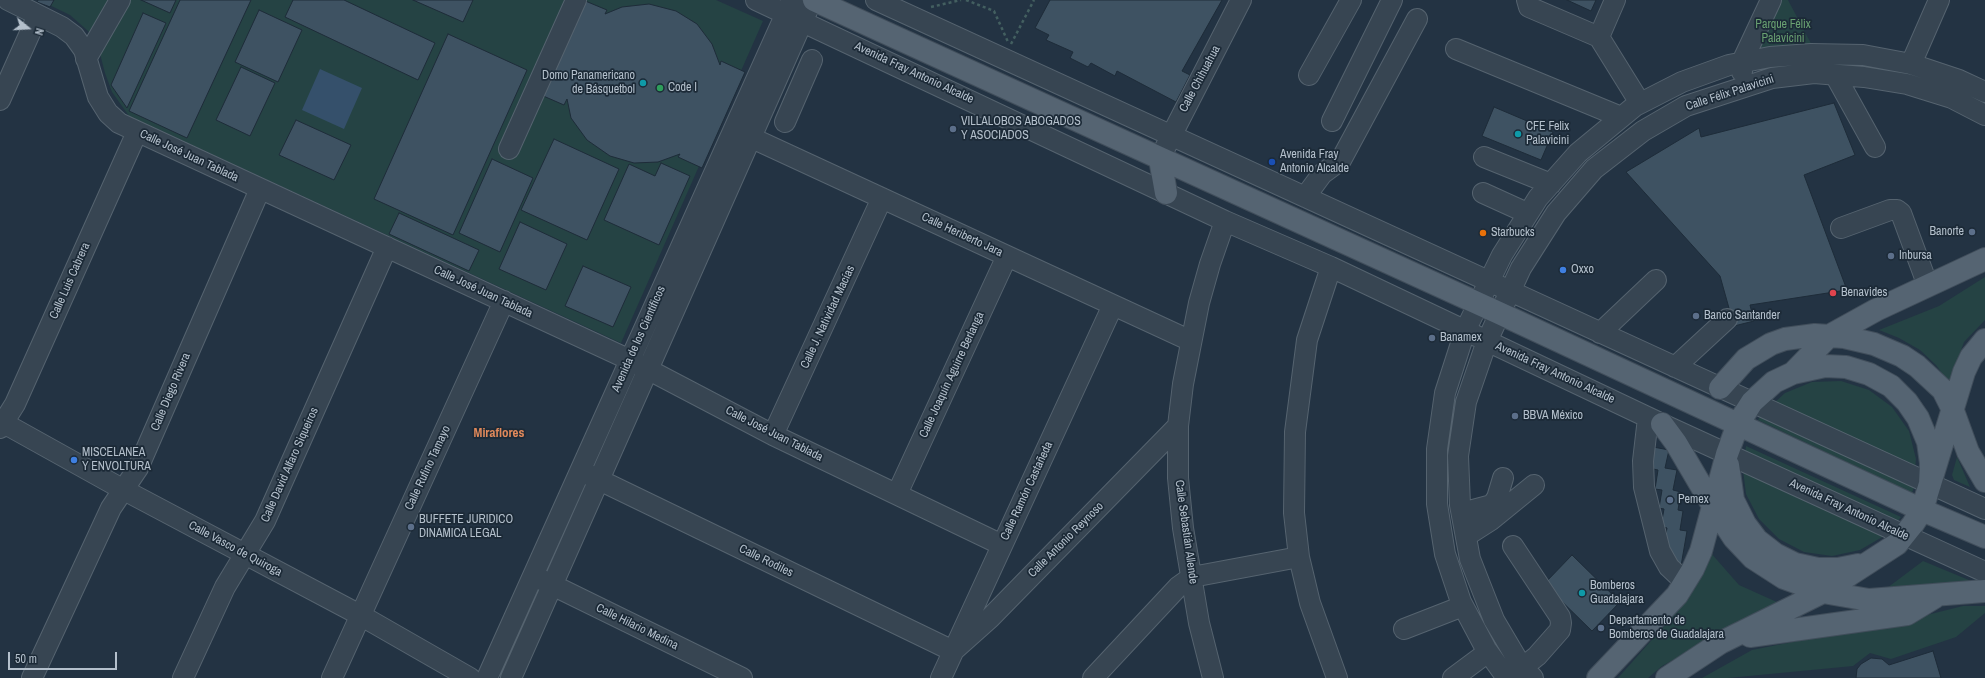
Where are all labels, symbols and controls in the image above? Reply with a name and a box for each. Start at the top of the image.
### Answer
north arrow [8,8,48,48]
park label: Parque Félix Palavicini [1755,18,1811,46]
text: N [32,26,47,37]
street label: Avenida Fray Antonio Alcalde [852,39,976,107]
street label: Calle Chihuahua [1176,43,1224,115]
place label: Domo Panamericano de Básquetbol [542,69,635,97]
street label: Calle Félix Palavicini [1684,72,1776,114]
marker: Domo Panamericano de Básquetbol [638,78,648,88]
place label: Code I [668,81,697,95]
marker: Code I [655,83,665,93]
place label: VILLALOBOS ABOGADOS Y ASOCIADOS [961,115,1081,143]
place label: CFE Felix Palavicini [1526,120,1569,148]
marker: VILLALOBOS ABOGADOS Y ASOCIADOS [948,124,958,134]
street label: Calle José Juan Tablada [137,127,241,185]
marker: CFE Felix Palavicini [1513,129,1523,139]
place label: Avenida Fray Antonio Alcalde [1280,148,1349,176]
marker: Avenida Fray Antonio Alcalde [1267,157,1277,167]
street label: Calle Heriberto Jara [919,210,1005,260]
place label: Banorte [1930,225,1964,239]
place label: Starbucks [1491,226,1535,240]
marker: Banorte [1967,227,1977,237]
marker: Starbucks [1478,228,1488,238]
street label: Calle Luis Cabrera [47,241,93,321]
place label: Inbursa [1899,249,1932,263]
marker: Inbursa [1886,251,1896,261]
street label: Calle José Juan Tablada [431,263,535,321]
street label: Calle J. Natividad Macías [798,263,858,371]
place label: Oxxo [1571,263,1594,277]
marker: Oxxo [1558,265,1568,275]
street label: Avenida de los Científicos [609,284,669,394]
place label: Benavides [1841,286,1887,300]
marker: Benavides [1828,288,1838,298]
place label: Banco Santander [1704,309,1780,323]
street label: Calle Joaquín Aguirre Berlanga [916,310,988,440]
marker: Banco Santander [1691,311,1701,321]
place label: Banamex [1440,331,1482,345]
marker: Banamex [1427,333,1437,343]
street label: Avenida Fray Antonio Alcalde [1493,339,1617,407]
street label: Calle Diego Rivera [148,351,194,433]
street label: Calle José Juan Tablada [723,403,825,465]
street label: Calle David Alfaro Siqueiros [258,405,322,525]
place label: BBVA México [1523,409,1583,423]
marker: BBVA México [1510,411,1520,421]
street label: Calle Rufino Tamayo [402,423,454,513]
district label: Miraflores [474,426,524,442]
street label: Calle Ramón Castañeda [998,439,1056,543]
place label: MISCELANEA Y ENVOLTURA [82,446,151,474]
marker: MISCELANEA Y ENVOLTURA [69,455,79,465]
street label: Avenida Fray Antonio Alcalde [1787,476,1911,544]
street label: Calle Sebastián Allende [1172,479,1200,585]
place label: Pemex [1678,493,1709,507]
marker: Pemex [1665,495,1675,505]
street label: Calle Antonio Reynoso [1025,499,1107,581]
place label: BUFFETE JURIDICO DINAMICA LEGAL [419,513,513,541]
street label: Calle Vasco de Quiroga [186,518,284,580]
marker: BUFFETE JURIDICO DINAMICA LEGAL [406,522,416,532]
street label: Calle Rodiles [737,542,795,580]
place label: Bomberos Guadalajara [1590,579,1644,607]
marker: Bomberos Guadalajara [1577,588,1587,598]
street label: Calle Hilario Medina [594,601,680,653]
place label: Departamento de Bomberos de Guadalajara [1609,614,1724,642]
marker: Departamento de Bomberos de Guadalajara [1596,623,1606,633]
scale bar [10,644,119,670]
text: 50 m [15,651,37,667]

